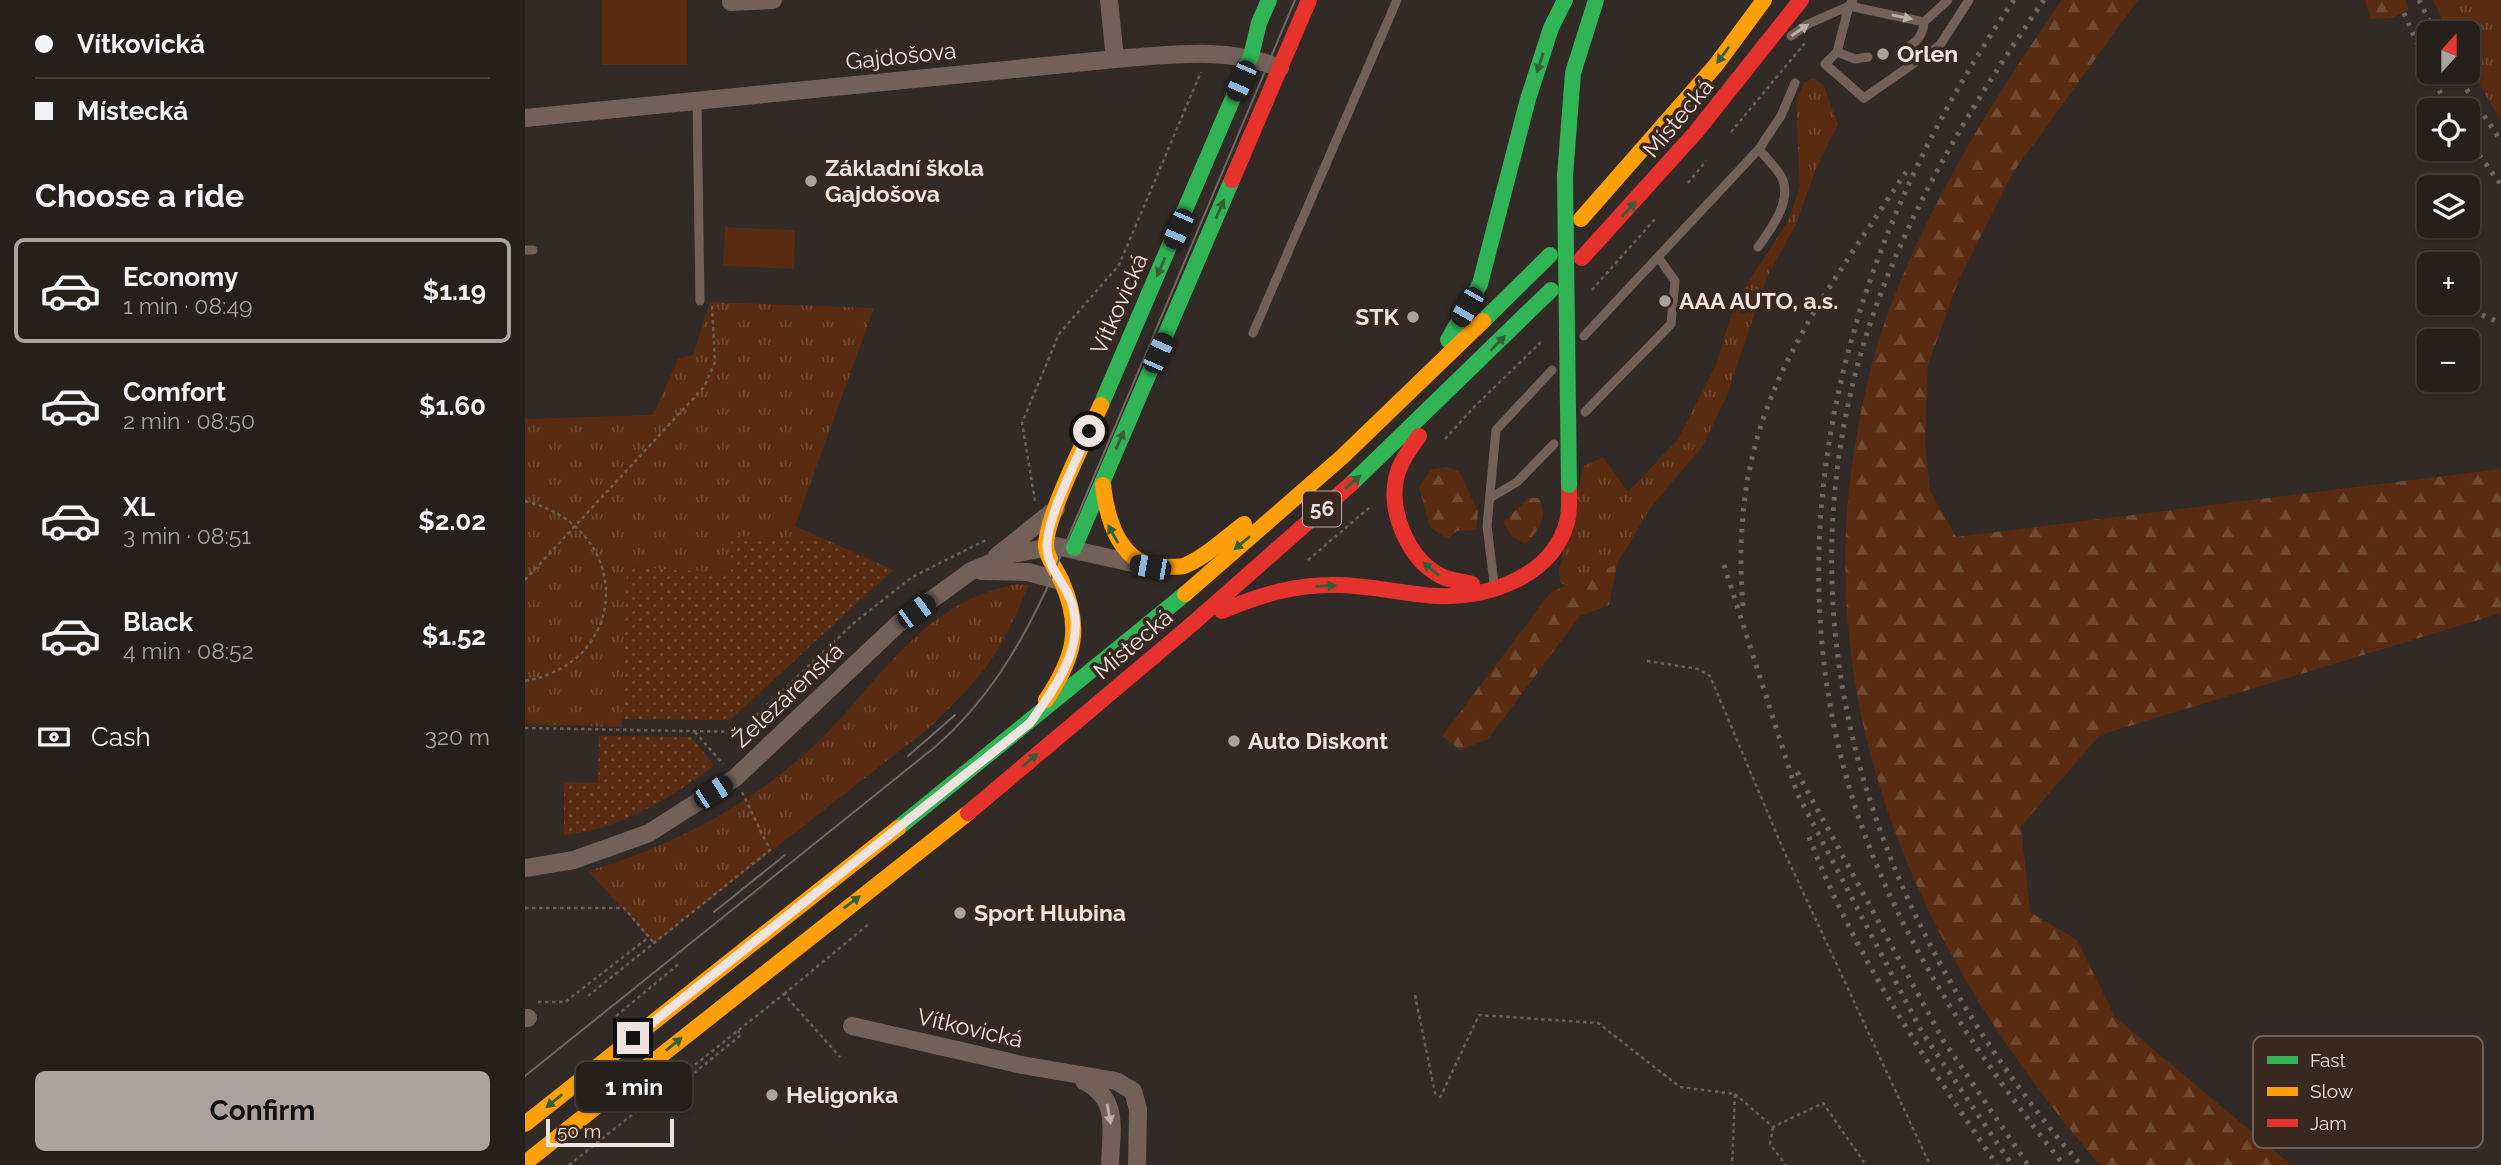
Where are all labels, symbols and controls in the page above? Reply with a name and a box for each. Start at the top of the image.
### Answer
one-way arrow [1891,12,1913,23]
north arrow [2417,21,2480,84]
map controls [2417,21,2480,392]
one-way arrow [1791,23,1809,37]
text: Vítkovická [77,29,205,59]
street label: Gajdošova [844,36,958,75]
place label: Orlen [1897,40,1958,67]
one-way arrow [1717,46,1731,64]
marker: Orlen [1875,46,1891,62]
one-way arrow [1534,53,1545,74]
car [1224,58,1259,104]
street label: Místecká [1637,73,1718,163]
text: Místecká [77,96,188,126]
button: locate [2417,98,2480,161]
place label: Základní škola Gajdošova [825,154,984,207]
marker: Základní škola Gajdošova [803,173,819,189]
button: layers [2417,175,2480,238]
text: Choose a ride [35,177,244,214]
one-way arrow [1215,198,1226,219]
one-way arrow [1621,200,1638,217]
car [1161,206,1196,252]
street label: Vítkovická [1084,249,1153,359]
button: + [2417,252,2480,315]
one-way arrow [1155,257,1166,278]
icon: car [39,259,102,322]
text: Economy [123,262,238,292]
text: $1.19 [423,276,486,306]
car [1448,284,1487,330]
place label: AAA AUTO, a.s. [1679,287,1838,314]
text: 1 min · 08:49 [123,292,252,319]
marker: AAA AUTO, a.s. [1657,293,1673,309]
place label: STK [1355,303,1400,330]
marker: STK [1405,309,1421,325]
button: − [2417,329,2480,392]
car [1140,330,1177,376]
one-way arrow [1489,335,1505,352]
icon: car [39,374,102,437]
text: Comfort [123,377,226,407]
text: $1.60 [419,391,486,421]
text: 2 min · 08:50 [123,407,255,434]
route start [1073,415,1105,447]
one-way arrow [1114,430,1126,450]
one-way arrow [1344,474,1362,490]
icon: car [39,489,102,552]
road number: 56 [1303,491,1341,526]
text: XL [123,492,155,522]
text: $2.02 [418,506,486,536]
text: 3 min · 08:51 [123,522,251,549]
one-way arrow [1107,523,1119,543]
one-way arrow [1233,535,1251,551]
car [1128,553,1173,581]
one-way arrow [1422,561,1440,576]
one-way arrow [1315,580,1337,591]
car [893,590,940,632]
street label: Místecká [1088,603,1178,684]
icon: car [39,604,102,667]
text: Black [123,607,193,637]
text: $1.52 [422,621,486,651]
text: 4 min · 08:52 [123,637,254,664]
street label: Železárenská [727,637,849,753]
icon: cash [35,718,73,756]
text: Cash [91,722,151,752]
text: 320 m [425,723,490,750]
place label: Auto Diskont [1248,727,1388,754]
marker: Auto Diskont [1226,733,1242,749]
one-way arrow [1021,753,1039,768]
car [690,772,737,812]
one-way arrow [843,896,861,910]
place label: Sport Hlubina [974,899,1126,926]
marker: Sport Hlubina [952,905,968,921]
street label: Vítkovická [915,1002,1026,1053]
route end [617,1022,649,1054]
legend [2253,1036,2483,1148]
one-way arrow [665,1037,683,1052]
text: Fast [2310,1049,2346,1071]
callout: 1 min [575,1062,691,1112]
button: Confirm [35,1071,490,1151]
text: 1 min [605,1073,663,1100]
text: Slow [2310,1080,2354,1102]
place label: Heligonka [786,1081,898,1108]
marker: Heligonka [764,1087,780,1103]
one-way arrow [545,1093,563,1108]
one-way arrow [1104,1103,1115,1125]
text: Jam [2310,1112,2347,1134]
scale bar [546,1116,674,1148]
text: 50 m [557,1120,601,1142]

